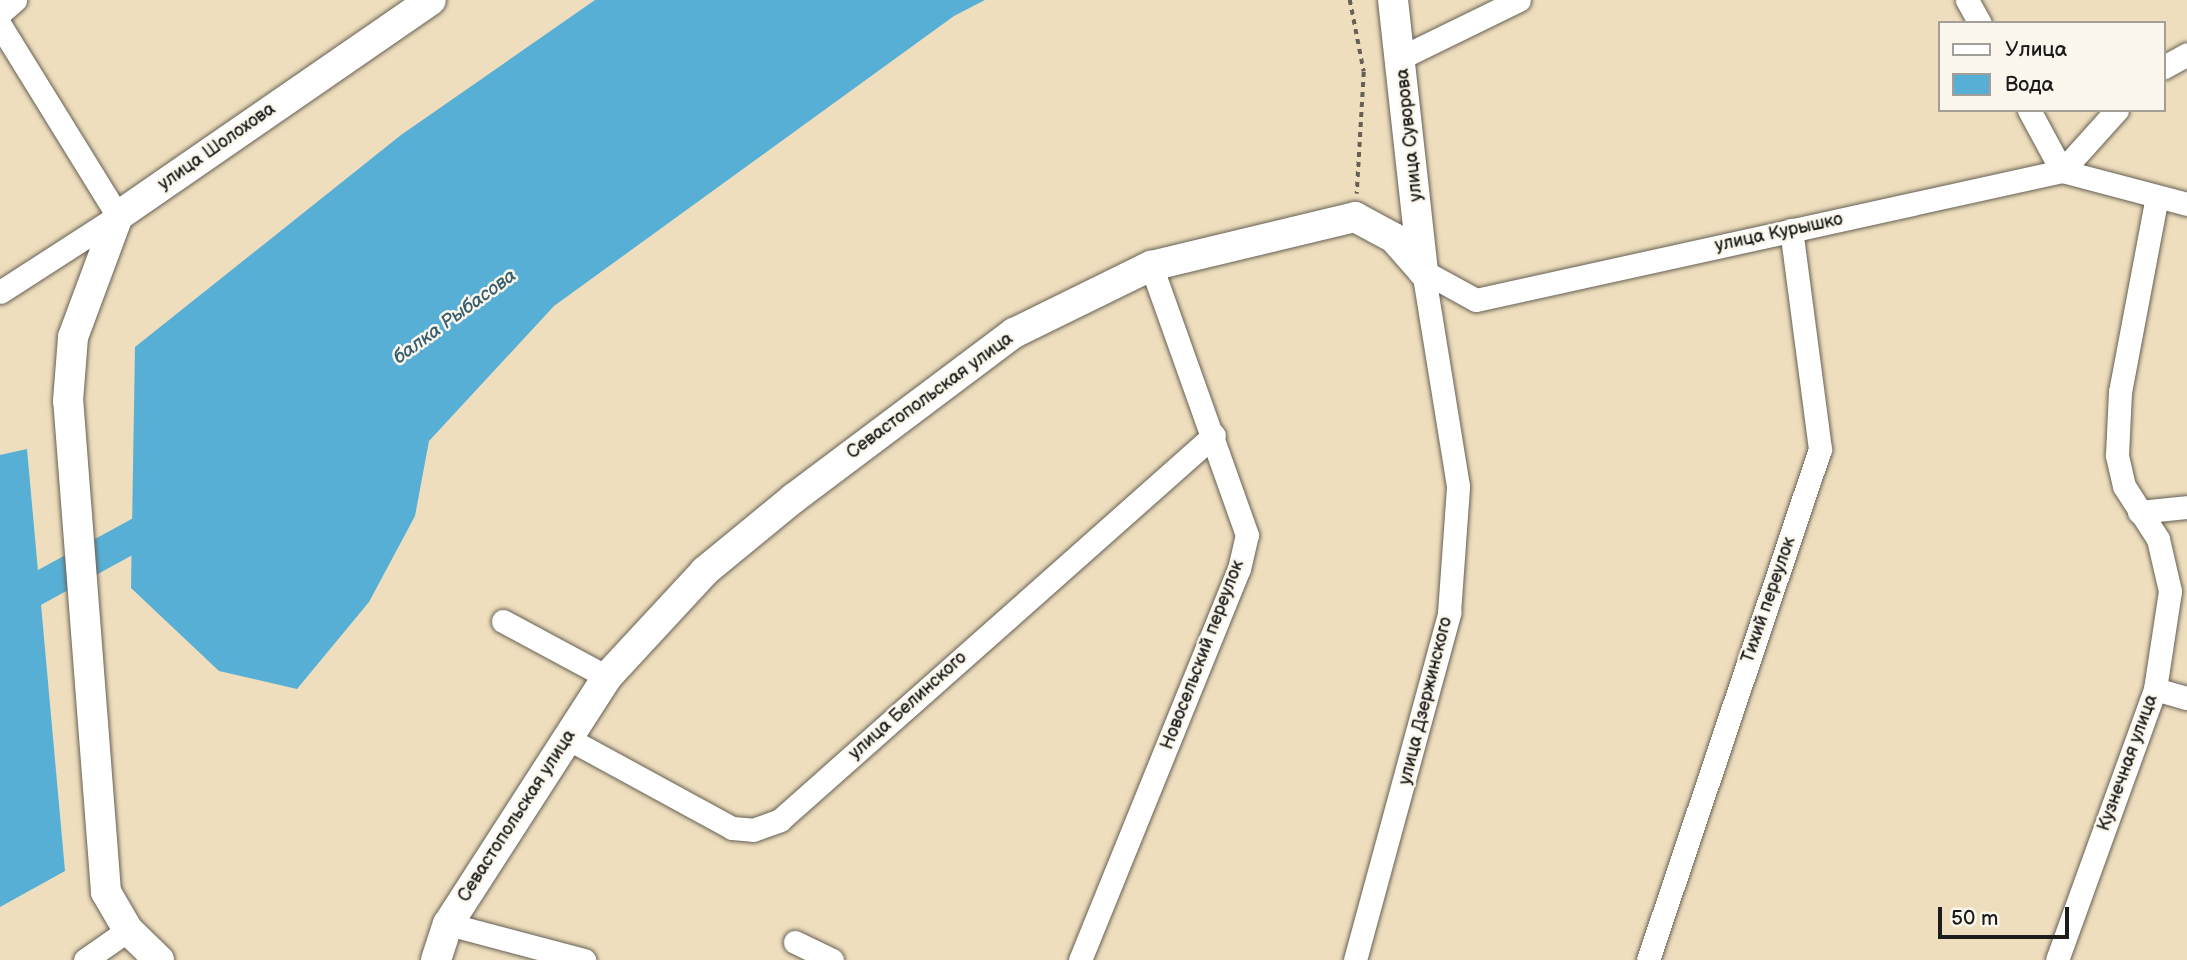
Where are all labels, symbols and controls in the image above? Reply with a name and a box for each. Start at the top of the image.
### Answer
legend [1938,21,2166,112]
text: Улица [2005,37,2067,62]
street label: улица Суворова [1392,67,1428,203]
text: Вода [2005,72,2054,97]
street label: улица Шолохова [154,99,280,195]
street label: улица Курышко [1713,209,1845,257]
water label: балка Рыбасова [389,265,521,369]
street label: Севастопольская улица [842,328,1018,464]
street label: Тихий переулок [1737,534,1801,666]
street label: Новосельский переулок [1157,557,1249,753]
street label: улица Дзержинского [1395,615,1457,787]
street label: улица Белинского [845,647,971,765]
street label: Кузнечная улица [2093,692,2163,834]
street label: Севастопольская улица [453,726,581,906]
scale bar [1942,894,2073,938]
text: 50 m [1951,906,1998,931]

